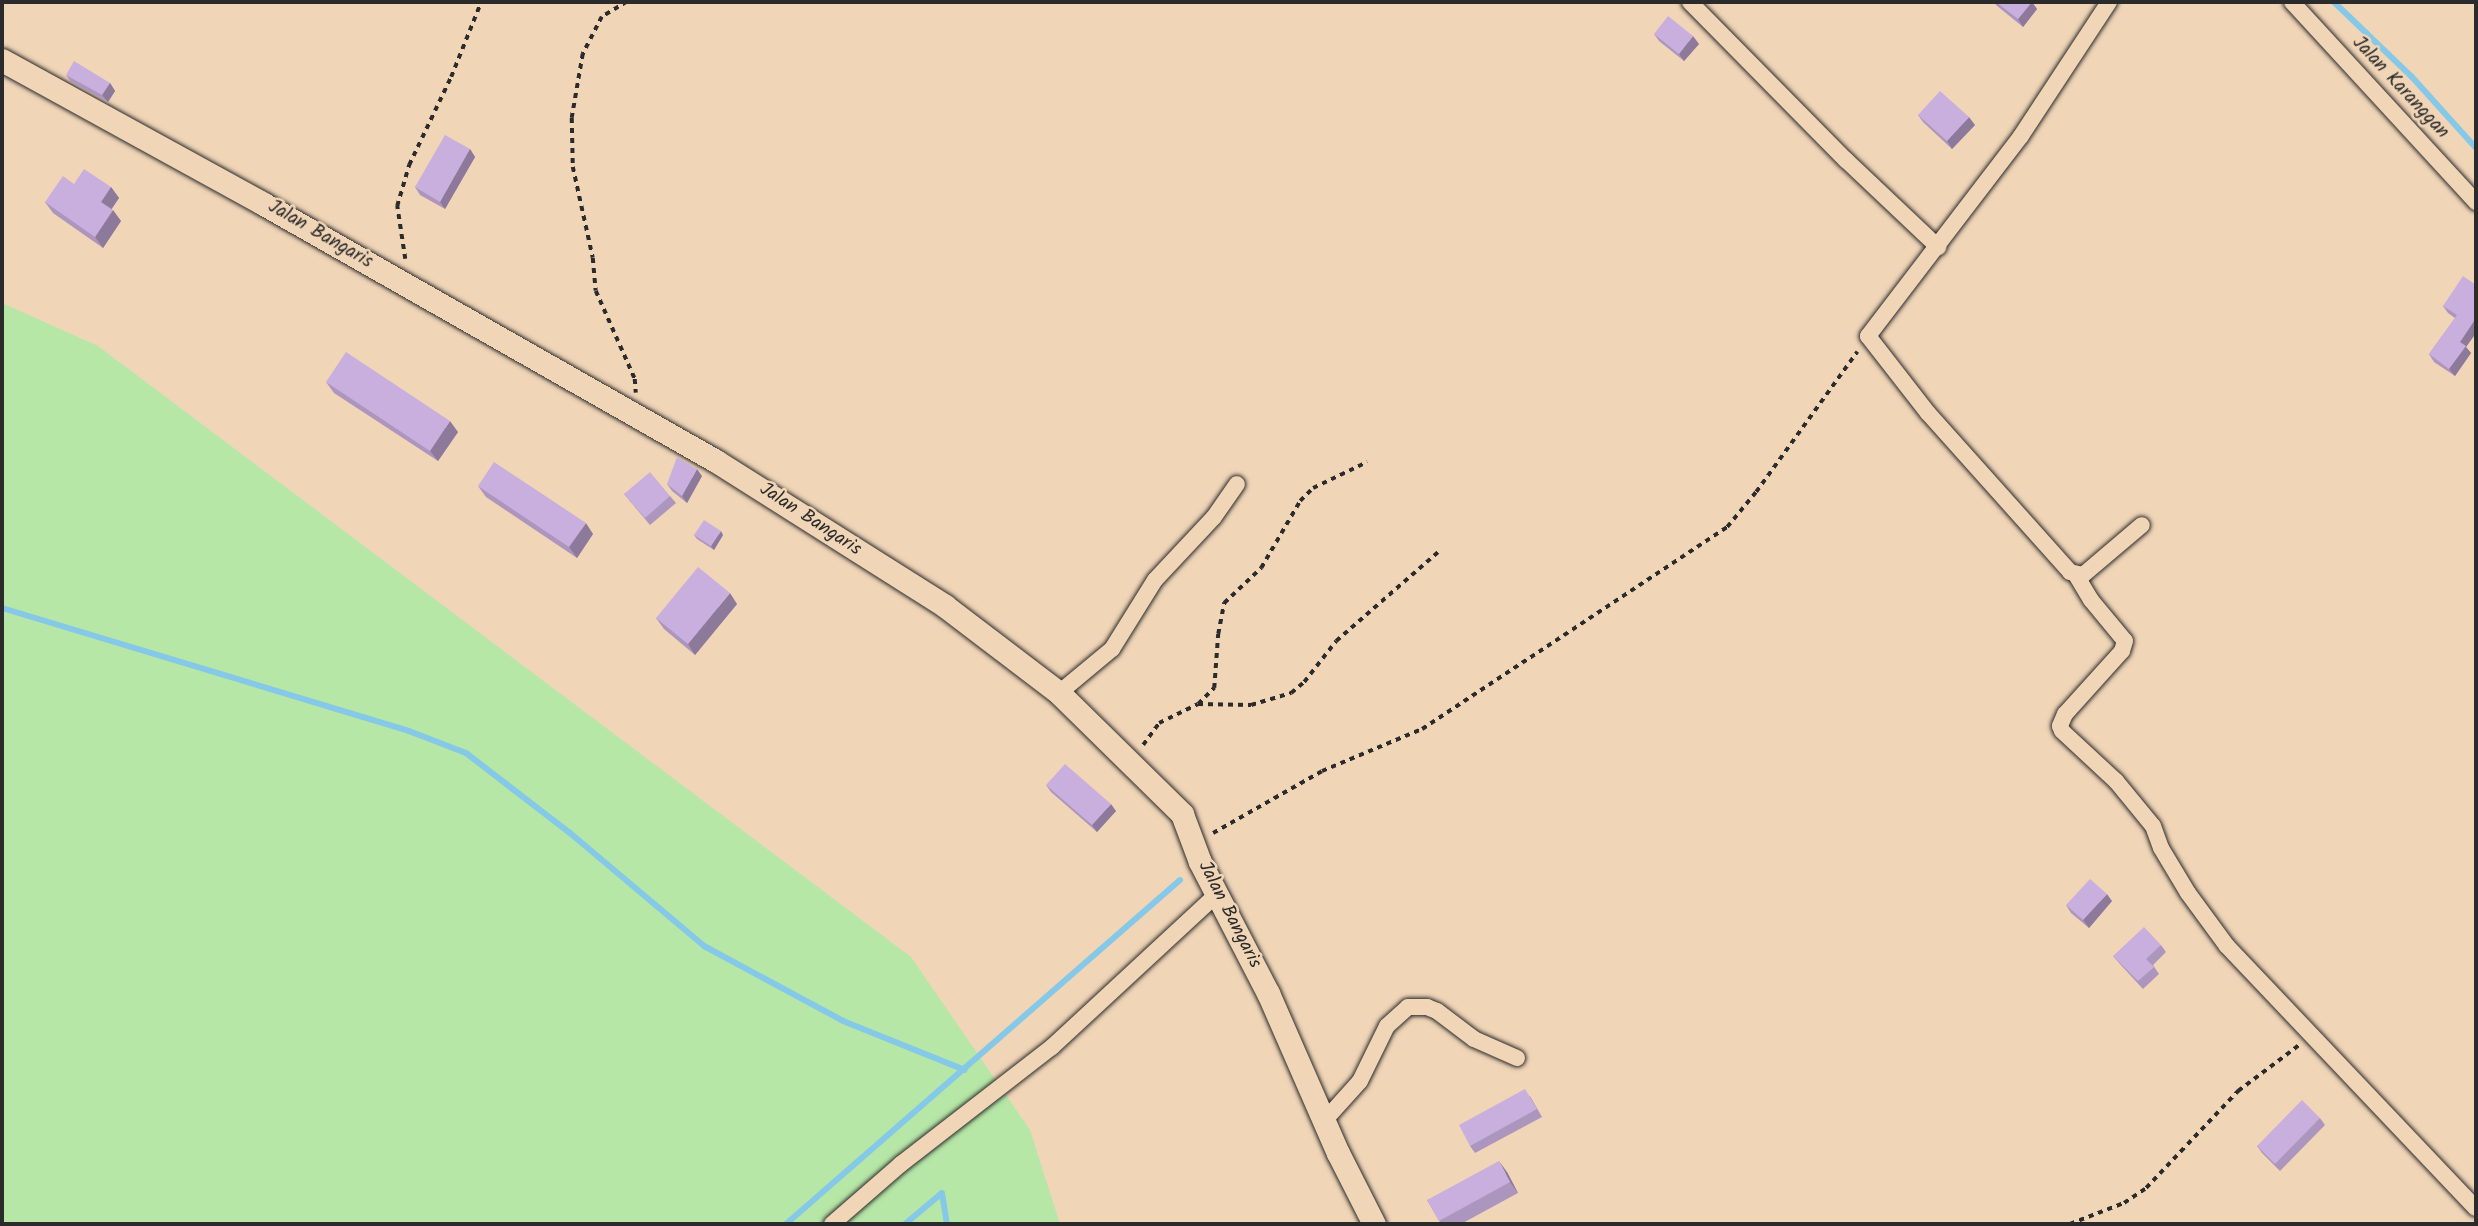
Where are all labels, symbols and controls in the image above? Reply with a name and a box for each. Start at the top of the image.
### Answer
street label: Jalan Karanggan [2347,32,2453,144]
street label: Jalan Bangaris [264,196,376,274]
street label: Jalan Bangaris [755,479,865,561]
street label: Jalan Bangaris [1192,858,1266,972]

